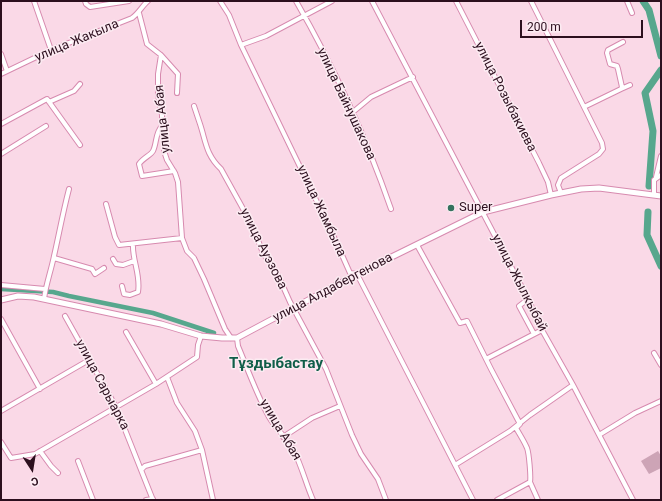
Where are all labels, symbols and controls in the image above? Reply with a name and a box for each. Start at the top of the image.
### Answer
scale bar [522,12,645,38]
street label: улица Жакыла [33,16,121,66]
text: 200 m [527,20,561,34]
street label: улица Розыбакиева [471,39,539,155]
street label: улица Байнушакова [313,46,379,162]
street label: улица Абая [152,84,174,154]
street label: улица Жамбыла [293,163,349,259]
place label: Super [459,200,492,216]
marker: Super [446,203,456,213]
street label: улица Ауэзова [236,206,290,292]
street label: улица Жылкыбай [488,232,550,334]
street label: улица Алдабергенова [271,250,395,326]
street label: улица Сарыарка [72,337,132,433]
district label: Тұздыбастау [229,355,323,373]
street label: улица Абая [256,397,304,463]
north arrow [12,449,52,489]
text: С [30,474,39,488]

